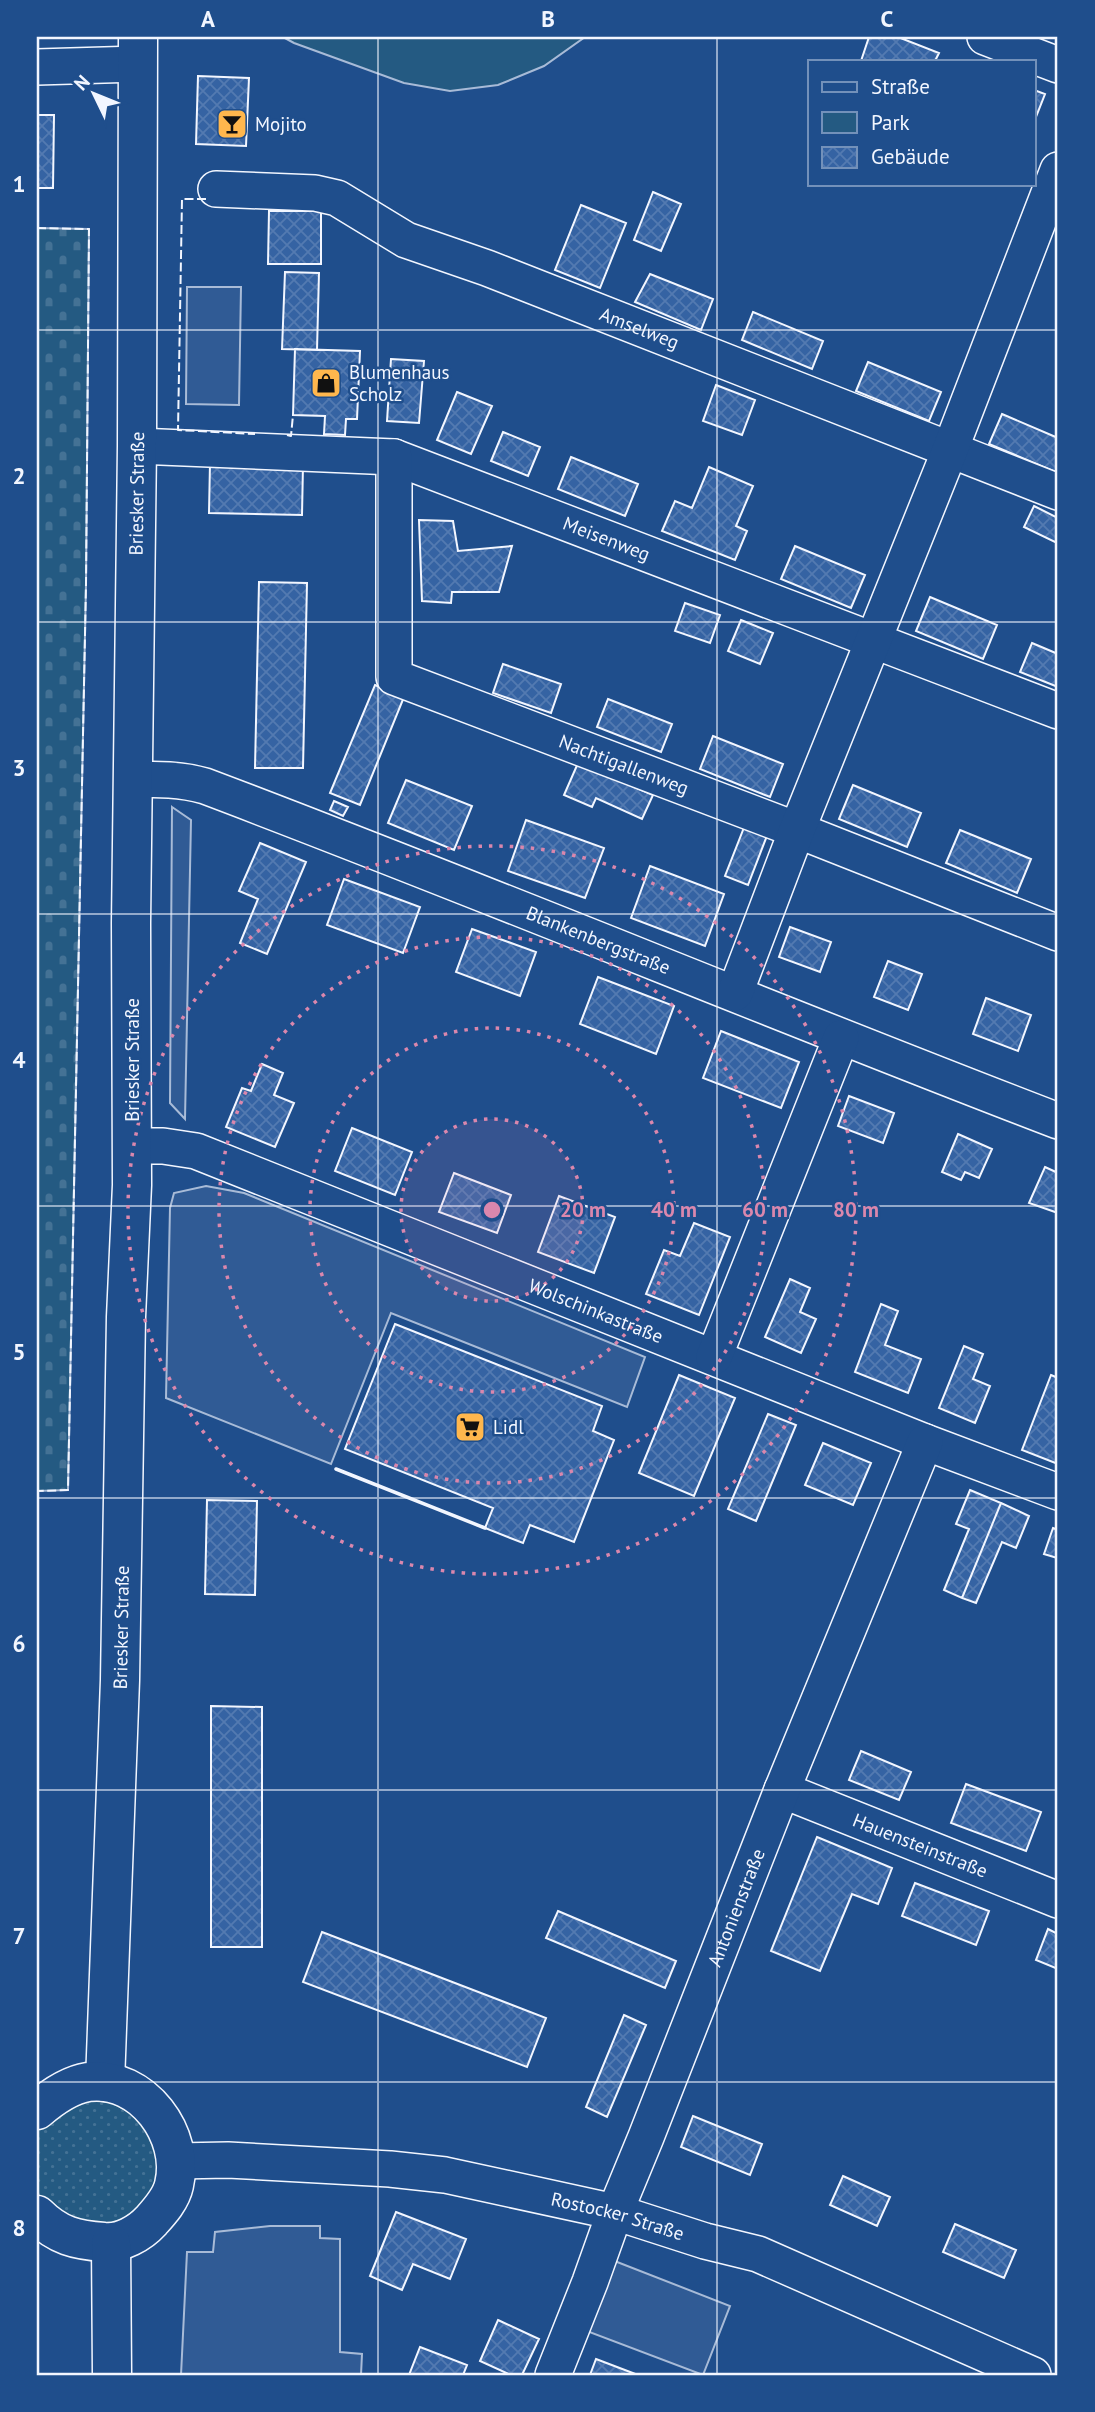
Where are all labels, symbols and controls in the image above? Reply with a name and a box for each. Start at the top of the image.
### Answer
text: A [201,4,215,33]
text: B [541,4,555,33]
text: C [881,4,894,33]
north arrow [60,60,130,130]
legend [808,60,1036,186]
text: N [69,70,95,95]
text: Straße [871,73,930,100]
bar icon: Mojito [215,107,249,141]
text: Park [871,109,910,136]
place label: Mojito [255,112,307,136]
text: Gebäude [871,143,950,170]
text: 1 [12,169,26,198]
street label: Amselweg [596,301,683,354]
place label: Blumenhaus Scholz [349,360,449,406]
shop icon: Blumenhaus Scholz [309,366,343,400]
street label: Briesker Straße [124,432,149,556]
text: 2 [12,461,26,490]
street label: Meisenweg [560,511,654,566]
street label: Nachtigallenweg [556,729,692,800]
text: 3 [12,753,26,782]
street label: Blankenbergstraße [523,900,674,979]
street label: Briesker Straße [120,998,144,1122]
text: 4 [12,1045,26,1074]
text: 20 m [560,1196,606,1223]
text: 40 m [651,1196,697,1223]
text: 60 m [742,1196,788,1223]
text: 80 m [833,1196,879,1223]
centre of rings [480,1198,504,1222]
street label: Wolschinkastraße [525,1273,667,1348]
text: 5 [12,1337,26,1366]
supermarket icon: Lidl [453,1410,487,1444]
place label: Lidl [493,1415,524,1439]
street label: Briesker Straße [108,1565,134,1690]
text: 6 [12,1629,26,1658]
street label: Hauensteinstraße [849,1808,991,1883]
street label: Antonienstraße [702,1845,770,1970]
text: 7 [12,1921,26,1950]
street label: Rostocker Straße [549,2186,687,2245]
text: 8 [12,2213,26,2242]

